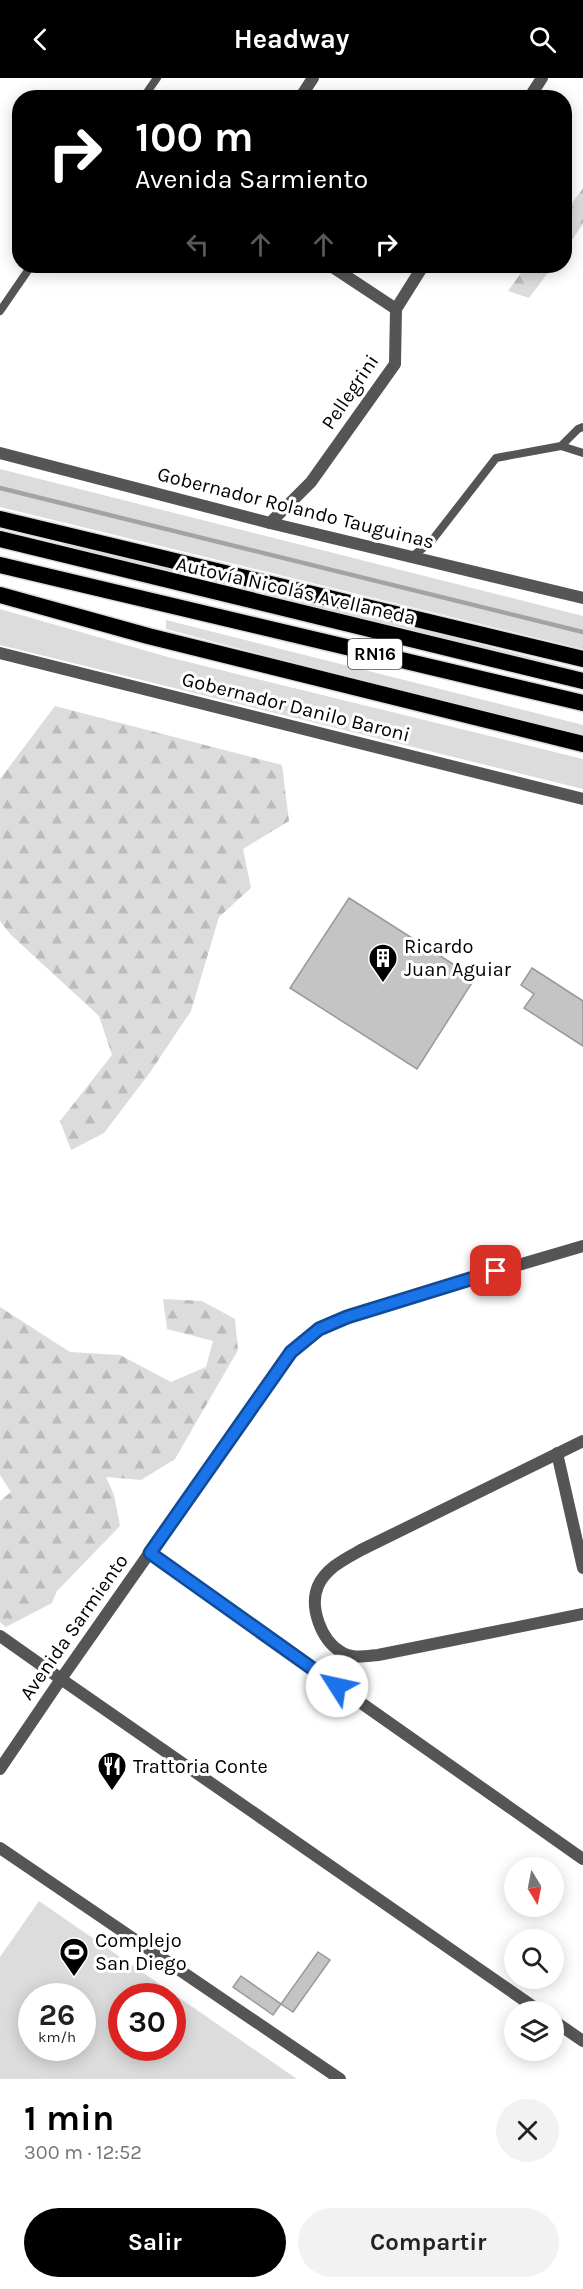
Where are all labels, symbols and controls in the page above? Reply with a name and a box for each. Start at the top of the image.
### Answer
icon: back [24,23,57,56]
text: Headway [234,23,349,55]
icon: search [526,23,559,56]
text: 100 m [135,112,254,162]
icon: right [36,114,114,192]
text: Avenida Sarmiento [135,163,368,195]
icon: left [181,228,214,261]
icon: ahead [244,228,277,261]
icon: ahead [307,228,340,261]
icon: right [370,228,403,261]
street label: Pellegrini [317,350,383,434]
street label: Gobernador Rolando Tauguinas [155,462,437,554]
street label: Autovía Nicolás Avellaneda [174,552,418,630]
road number: RN16 [348,639,402,669]
street label: Gobernador Danilo Baroni [180,668,412,746]
place label: Ricardo Juan Aguiar [404,935,512,981]
building icon: Ricardo Juan Aguiar [367,942,399,984]
pin [470,1245,521,1296]
icon: arrive [479,1254,512,1287]
street label: Avenida Sarmiento [15,1550,133,1704]
position arrow [305,1654,369,1718]
restaurant icon: Trattoria Conte [96,1750,128,1792]
place label: Trattoria Conte [133,1755,268,1778]
north arrow [504,1857,564,1917]
map controls [504,1857,564,2061]
place label: Complejo San Diego [95,1929,187,1975]
button: search [504,1929,564,1989]
sports icon: Complejo San Diego [58,1936,90,1978]
speed limit sign: 30 [108,1983,186,2061]
text: 26 [39,1997,75,2033]
button: layers [504,2001,564,2061]
text: km/h [38,2028,76,2046]
text: 1 min [24,2097,114,2139]
button: close [496,2099,559,2162]
text: 300 m · 12:52 [24,2141,142,2164]
button: Salir [24,2208,286,2277]
button: Compartir [298,2208,559,2277]

